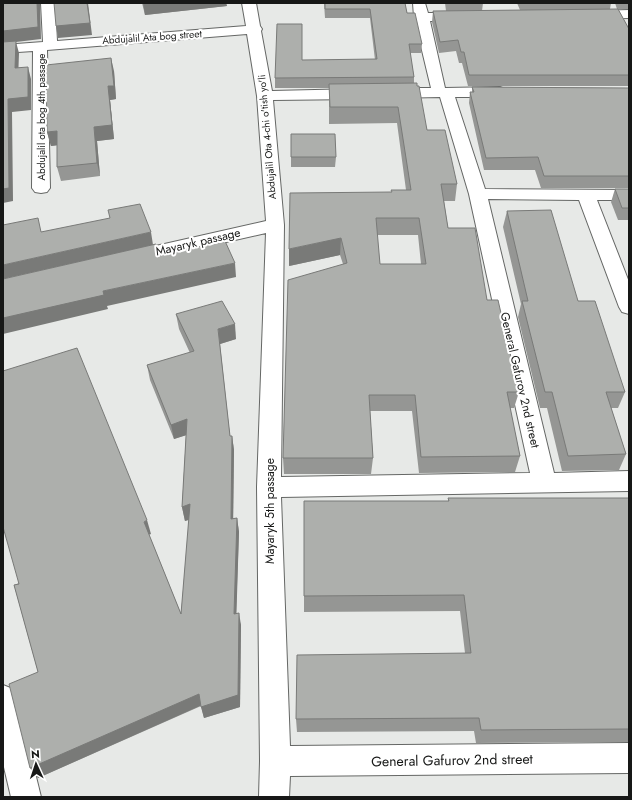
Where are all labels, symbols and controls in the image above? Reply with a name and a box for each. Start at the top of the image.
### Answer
street label: Abdujalil Ata bog street [102,26,203,48]
street label: Abdujalil ota bog 4th passage [34,54,49,181]
street label: Abdujalil Ota 4-chi o'tish yo'li [254,74,280,200]
street label: Mаyaryk passage [154,224,242,260]
street label: General Gafurov 2nd street [496,310,544,450]
street label: Mayaryk 5th passage [261,458,279,564]
north arrow [16,744,56,784]
text: N [31,746,40,762]
street label: General Gafurov 2nd street [371,749,534,771]

